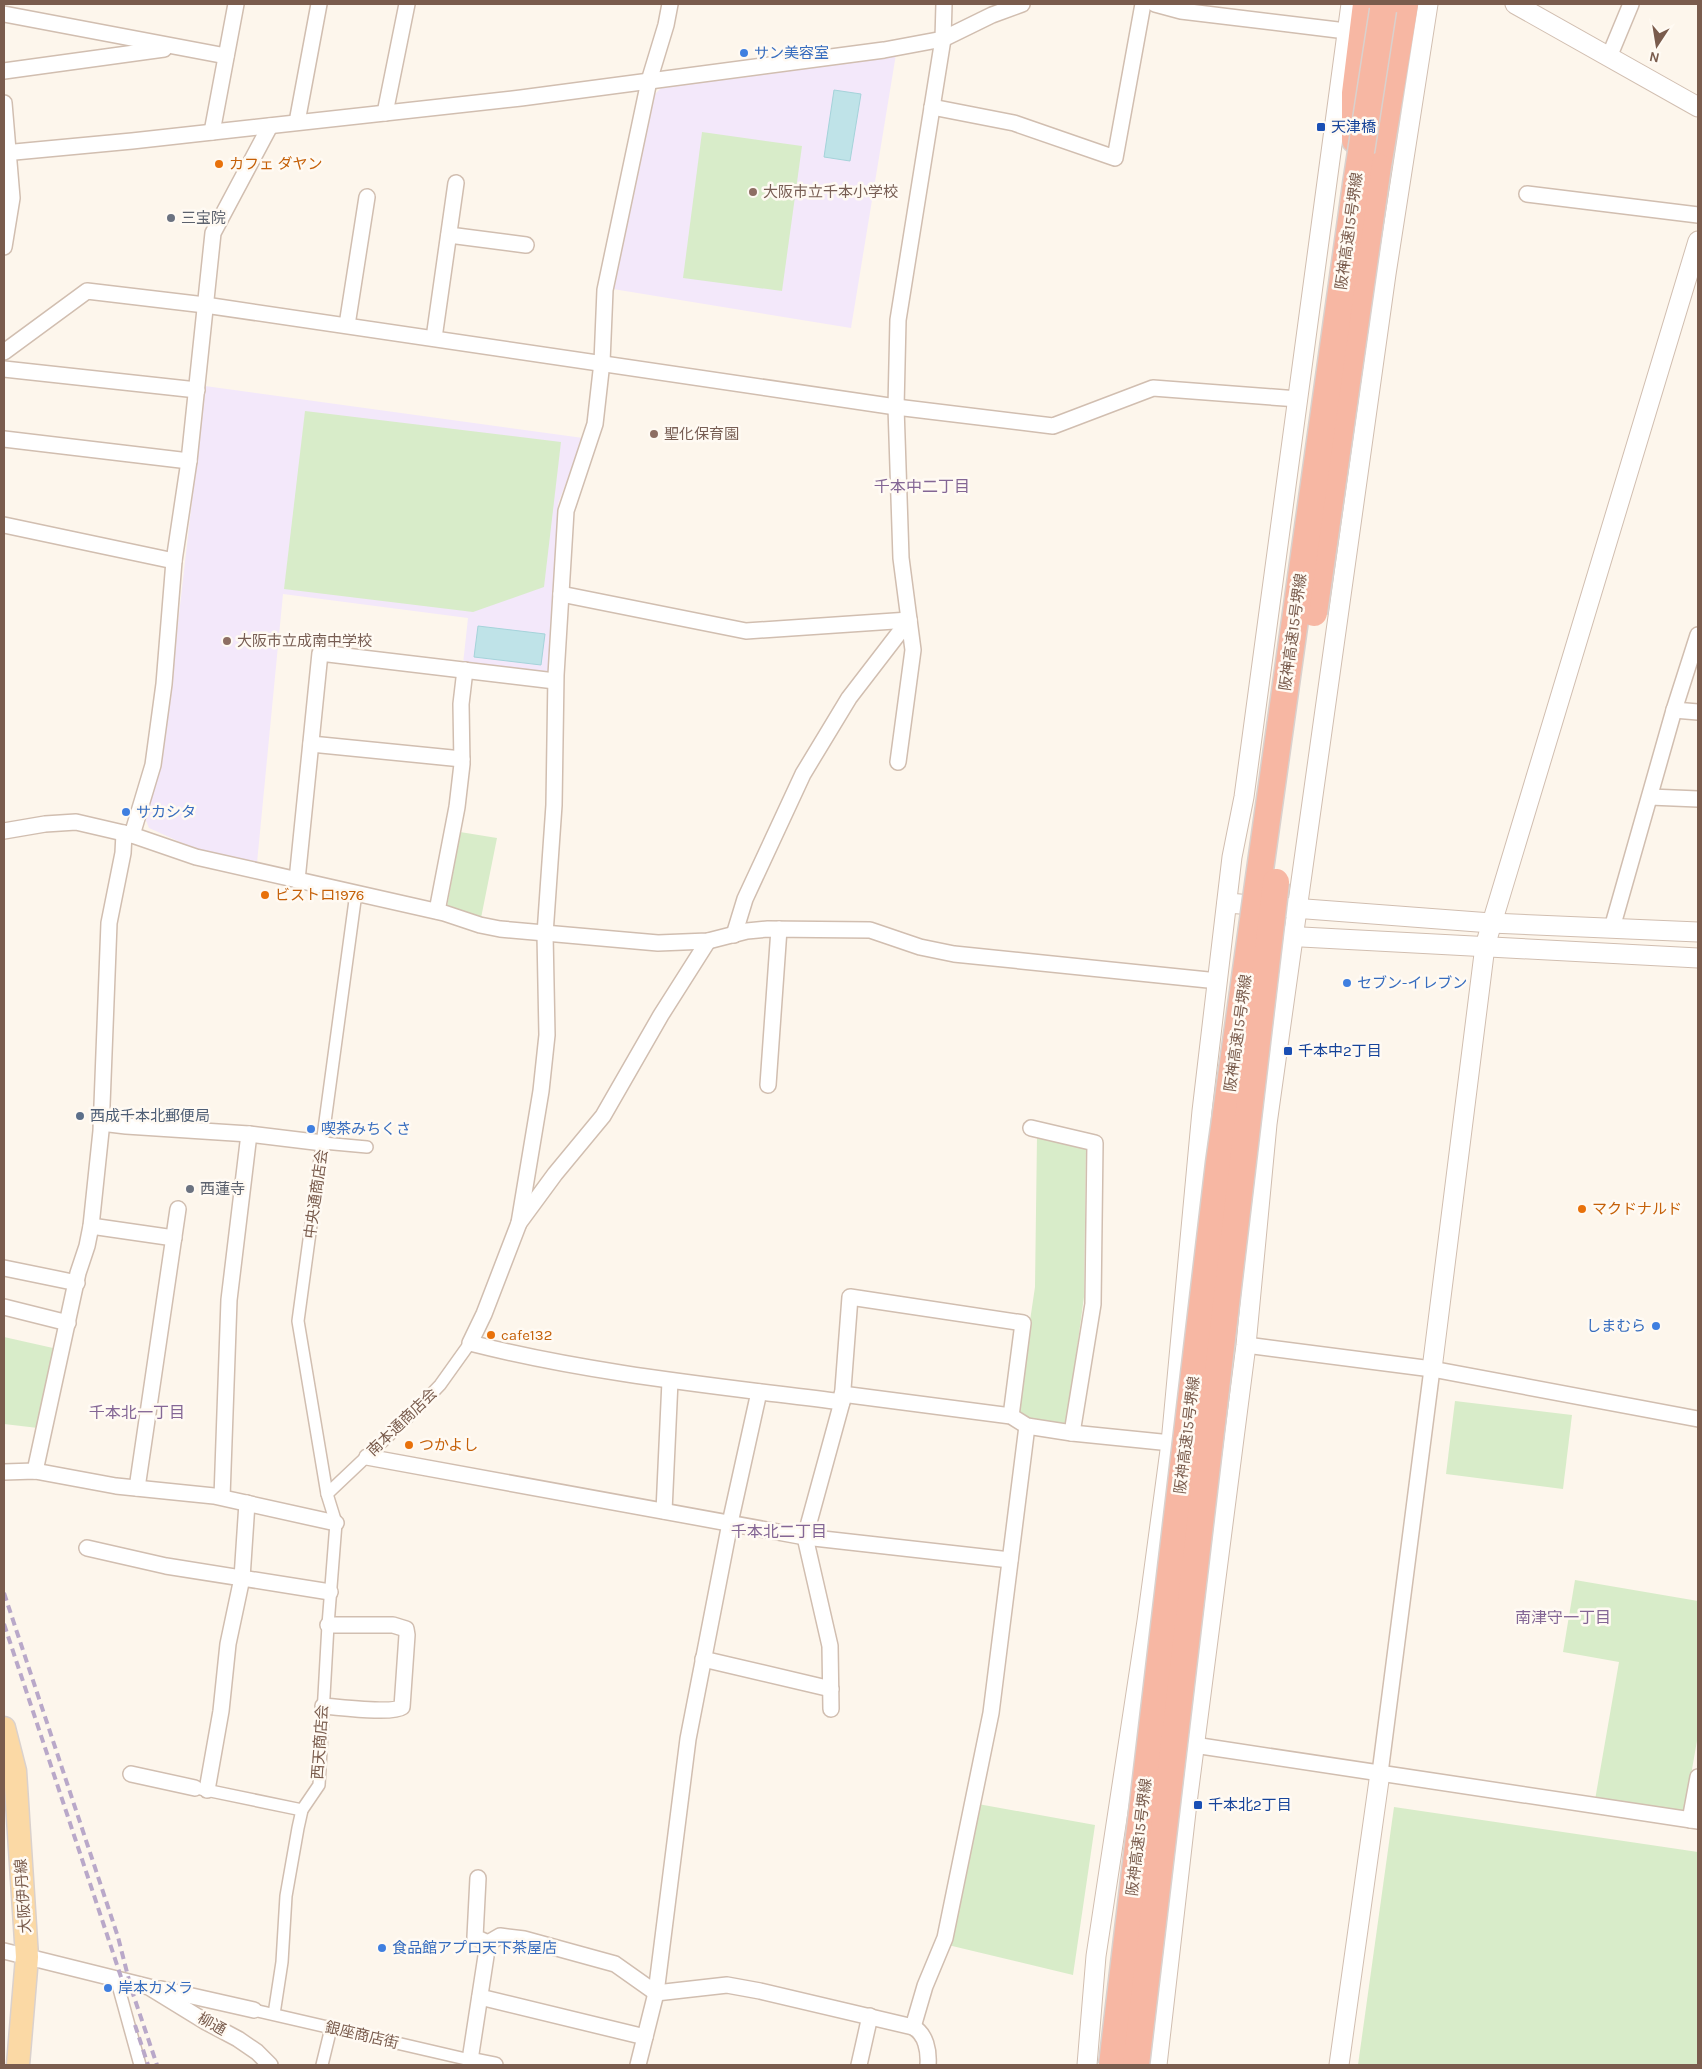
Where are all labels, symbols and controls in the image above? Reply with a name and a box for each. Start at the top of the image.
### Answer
north arrow [1632,20,1682,70]
place label: サン美容室 [754,44,829,62]
marker: サン美容室 [738,47,750,59]
text: N [1648,48,1661,67]
place label: 天津橋 [1331,118,1376,136]
marker: 天津橋 [1315,121,1327,133]
place label: カフェ ダヤン [229,155,323,173]
marker: カフェ ダヤン [213,158,225,170]
street label: 阪神高速15号堺線 [1332,171,1366,291]
place label: 大阪市立千本小学校 [763,183,898,201]
marker: 大阪市立千本小学校 [747,186,759,198]
place label: 三宝院 [181,209,226,227]
marker: 三宝院 [165,212,177,224]
place label: 聖化保育園 [664,425,739,443]
marker: 聖化保育園 [648,428,660,440]
district label: 千本中二丁目 [874,477,970,496]
street label: 阪神高速15号堺線 [1276,572,1310,692]
place label: 大阪市立成南中学校 [237,632,372,650]
marker: 大阪市立成南中学校 [221,635,233,647]
place label: サカシタ [136,803,196,821]
marker: サカシタ [120,806,132,818]
place label: ビストロ1976 [275,886,364,904]
marker: ビストロ1976 [259,889,271,901]
street label: 阪神高速15号堺線 [1221,973,1255,1093]
place label: セブン-イレブン [1357,974,1467,992]
marker: セブン-イレブン [1341,977,1353,989]
place label: 千本中2丁目 [1298,1042,1382,1060]
marker: 千本中2丁目 [1282,1045,1294,1057]
place label: 西成千本北郵便局 [90,1107,210,1125]
marker: 西成千本北郵便局 [74,1110,86,1122]
place label: 喫茶みちくさ [321,1120,411,1138]
marker: 喫茶みちくさ [305,1123,317,1135]
street label: 中央通商店会 [301,1148,331,1240]
place label: 西蓮寺 [200,1180,245,1198]
marker: 西蓮寺 [184,1183,196,1195]
place label: マクドナルド [1592,1200,1682,1218]
marker: マクドナルド [1576,1203,1588,1215]
place label: しまむら [1586,1317,1646,1335]
marker: しまむら [1650,1320,1662,1332]
place label: cafe132 [501,1326,552,1344]
marker: cafe132 [485,1329,497,1341]
street label: 阪神高速15号堺線 [1171,1375,1203,1495]
street label: 南本通商店会 [363,1384,441,1460]
district label: 千本北一丁目 [89,1403,185,1422]
place label: つかよし [419,1436,478,1454]
marker: つかよし [403,1439,415,1451]
district label: 千本北二丁目 [731,1522,827,1541]
district label: 南津守一丁目 [1515,1608,1611,1627]
street label: 西天商店会 [308,1704,332,1780]
street label: 阪神高速15号堺線 [1123,1777,1155,1897]
place label: 千本北2丁目 [1208,1796,1292,1814]
marker: 千本北2丁目 [1192,1799,1204,1811]
street label: 大阪伊丹線 [11,1858,35,1934]
place label: 食品館アプロ天下茶屋店 [392,1939,557,1957]
marker: 食品館アプロ天下茶屋店 [376,1942,388,1954]
place label: 岸本カメラ [118,1979,193,1997]
marker: 岸本カメラ [102,1982,114,1994]
street label: 柳通 [195,2009,229,2039]
street label: 銀座商店街 [323,2018,401,2052]

